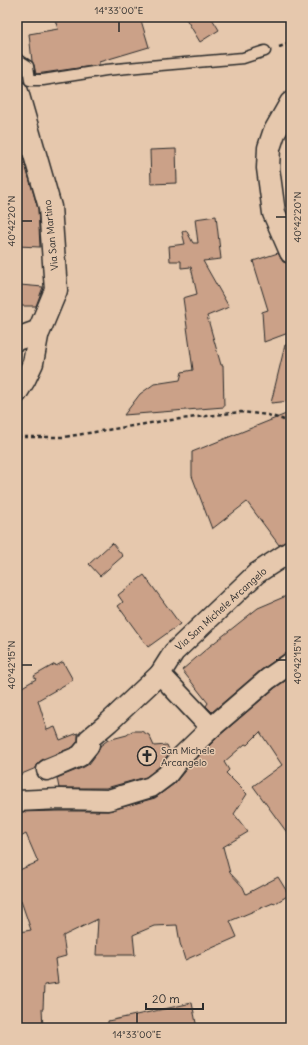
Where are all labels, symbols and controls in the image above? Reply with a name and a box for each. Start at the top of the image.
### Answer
text: 14°33'00"E [95,4,144,17]
text: 40°42'20"N [291,191,304,243]
text: 40°42'20"N [5,195,18,247]
street label: Via San Martino [41,199,61,271]
street label: Via San Michele Arcangelo [173,564,270,653]
text: 40°42'15"N [291,636,304,684]
text: 40°42'15"N [5,641,18,689]
place label: San Michele Arcangelo [161,744,215,769]
church icon: San Michele Arcangelo [136,745,158,767]
scale bar [146,985,203,1011]
text: 20 m [152,991,180,1006]
text: 14°33'00"E [113,1028,162,1041]

